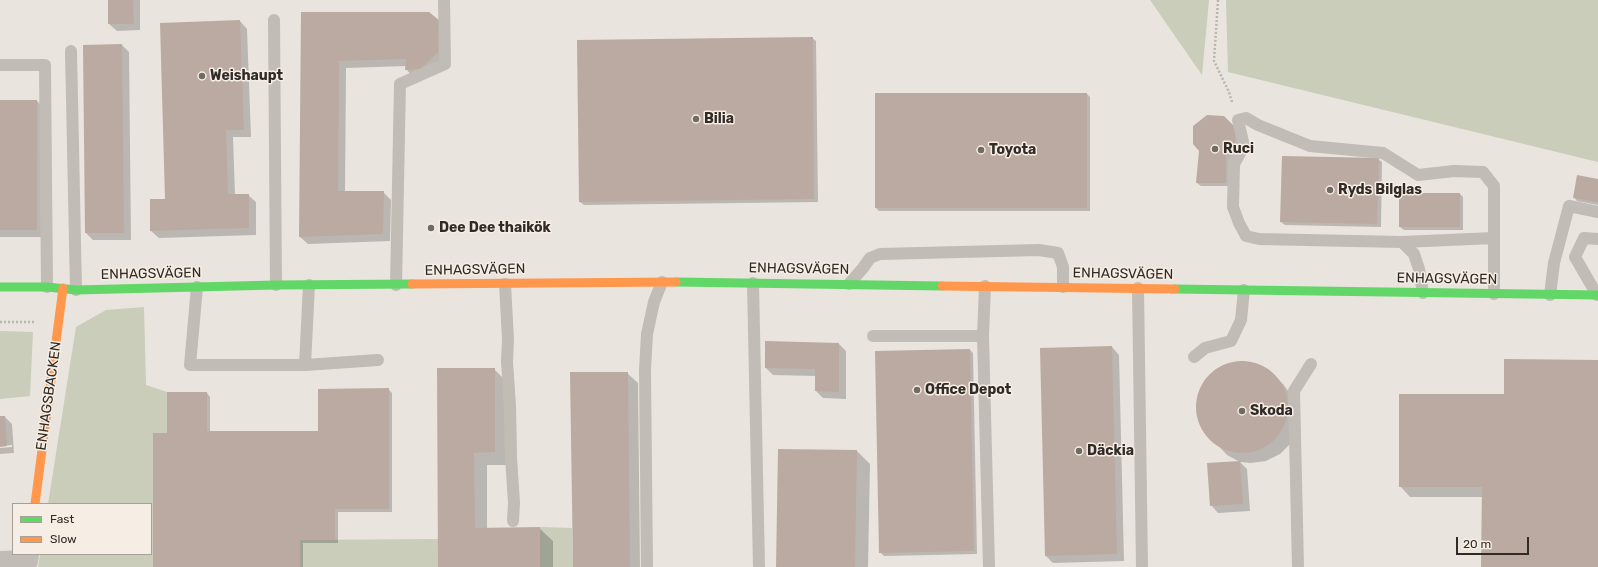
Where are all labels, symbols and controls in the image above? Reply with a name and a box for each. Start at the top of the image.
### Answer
place label: Weishaupt [210,68,283,84]
marker: Weishaupt [197,71,207,81]
place label: Bilia [704,111,734,127]
marker: Bilia [691,114,701,124]
place label: Ruci [1223,141,1254,157]
place label: Toyota [989,142,1036,158]
marker: Ruci [1210,144,1220,154]
marker: Toyota [976,145,986,155]
place label: Ryds Bilglas [1338,182,1422,198]
marker: Ryds Bilglas [1325,185,1335,195]
place label: Dee Dee thaikök [439,220,551,236]
marker: Dee Dee thaikök [426,223,436,233]
street label: ENHAGSVÄGEN [748,260,850,278]
street label: ENHAGSVÄGEN [424,261,526,279]
street label: ENHAGSVÄGEN [100,265,202,283]
street label: ENHAGSVÄGEN [1072,265,1174,283]
street label: ENHAGSVÄGEN [1396,270,1498,288]
street label: ENHAGSBACKEN [33,340,65,452]
place label: Office Depot [925,382,1011,398]
marker: Office Depot [912,385,922,395]
place label: Skoda [1250,403,1293,419]
marker: Skoda [1237,406,1247,416]
place label: Däckia [1087,443,1134,459]
marker: Däckia [1074,446,1084,456]
legend [12,503,152,555]
text: Fast [50,512,74,526]
scale bar [1458,529,1531,555]
text: Slow [50,532,77,546]
text: 20 m [1463,537,1491,551]

